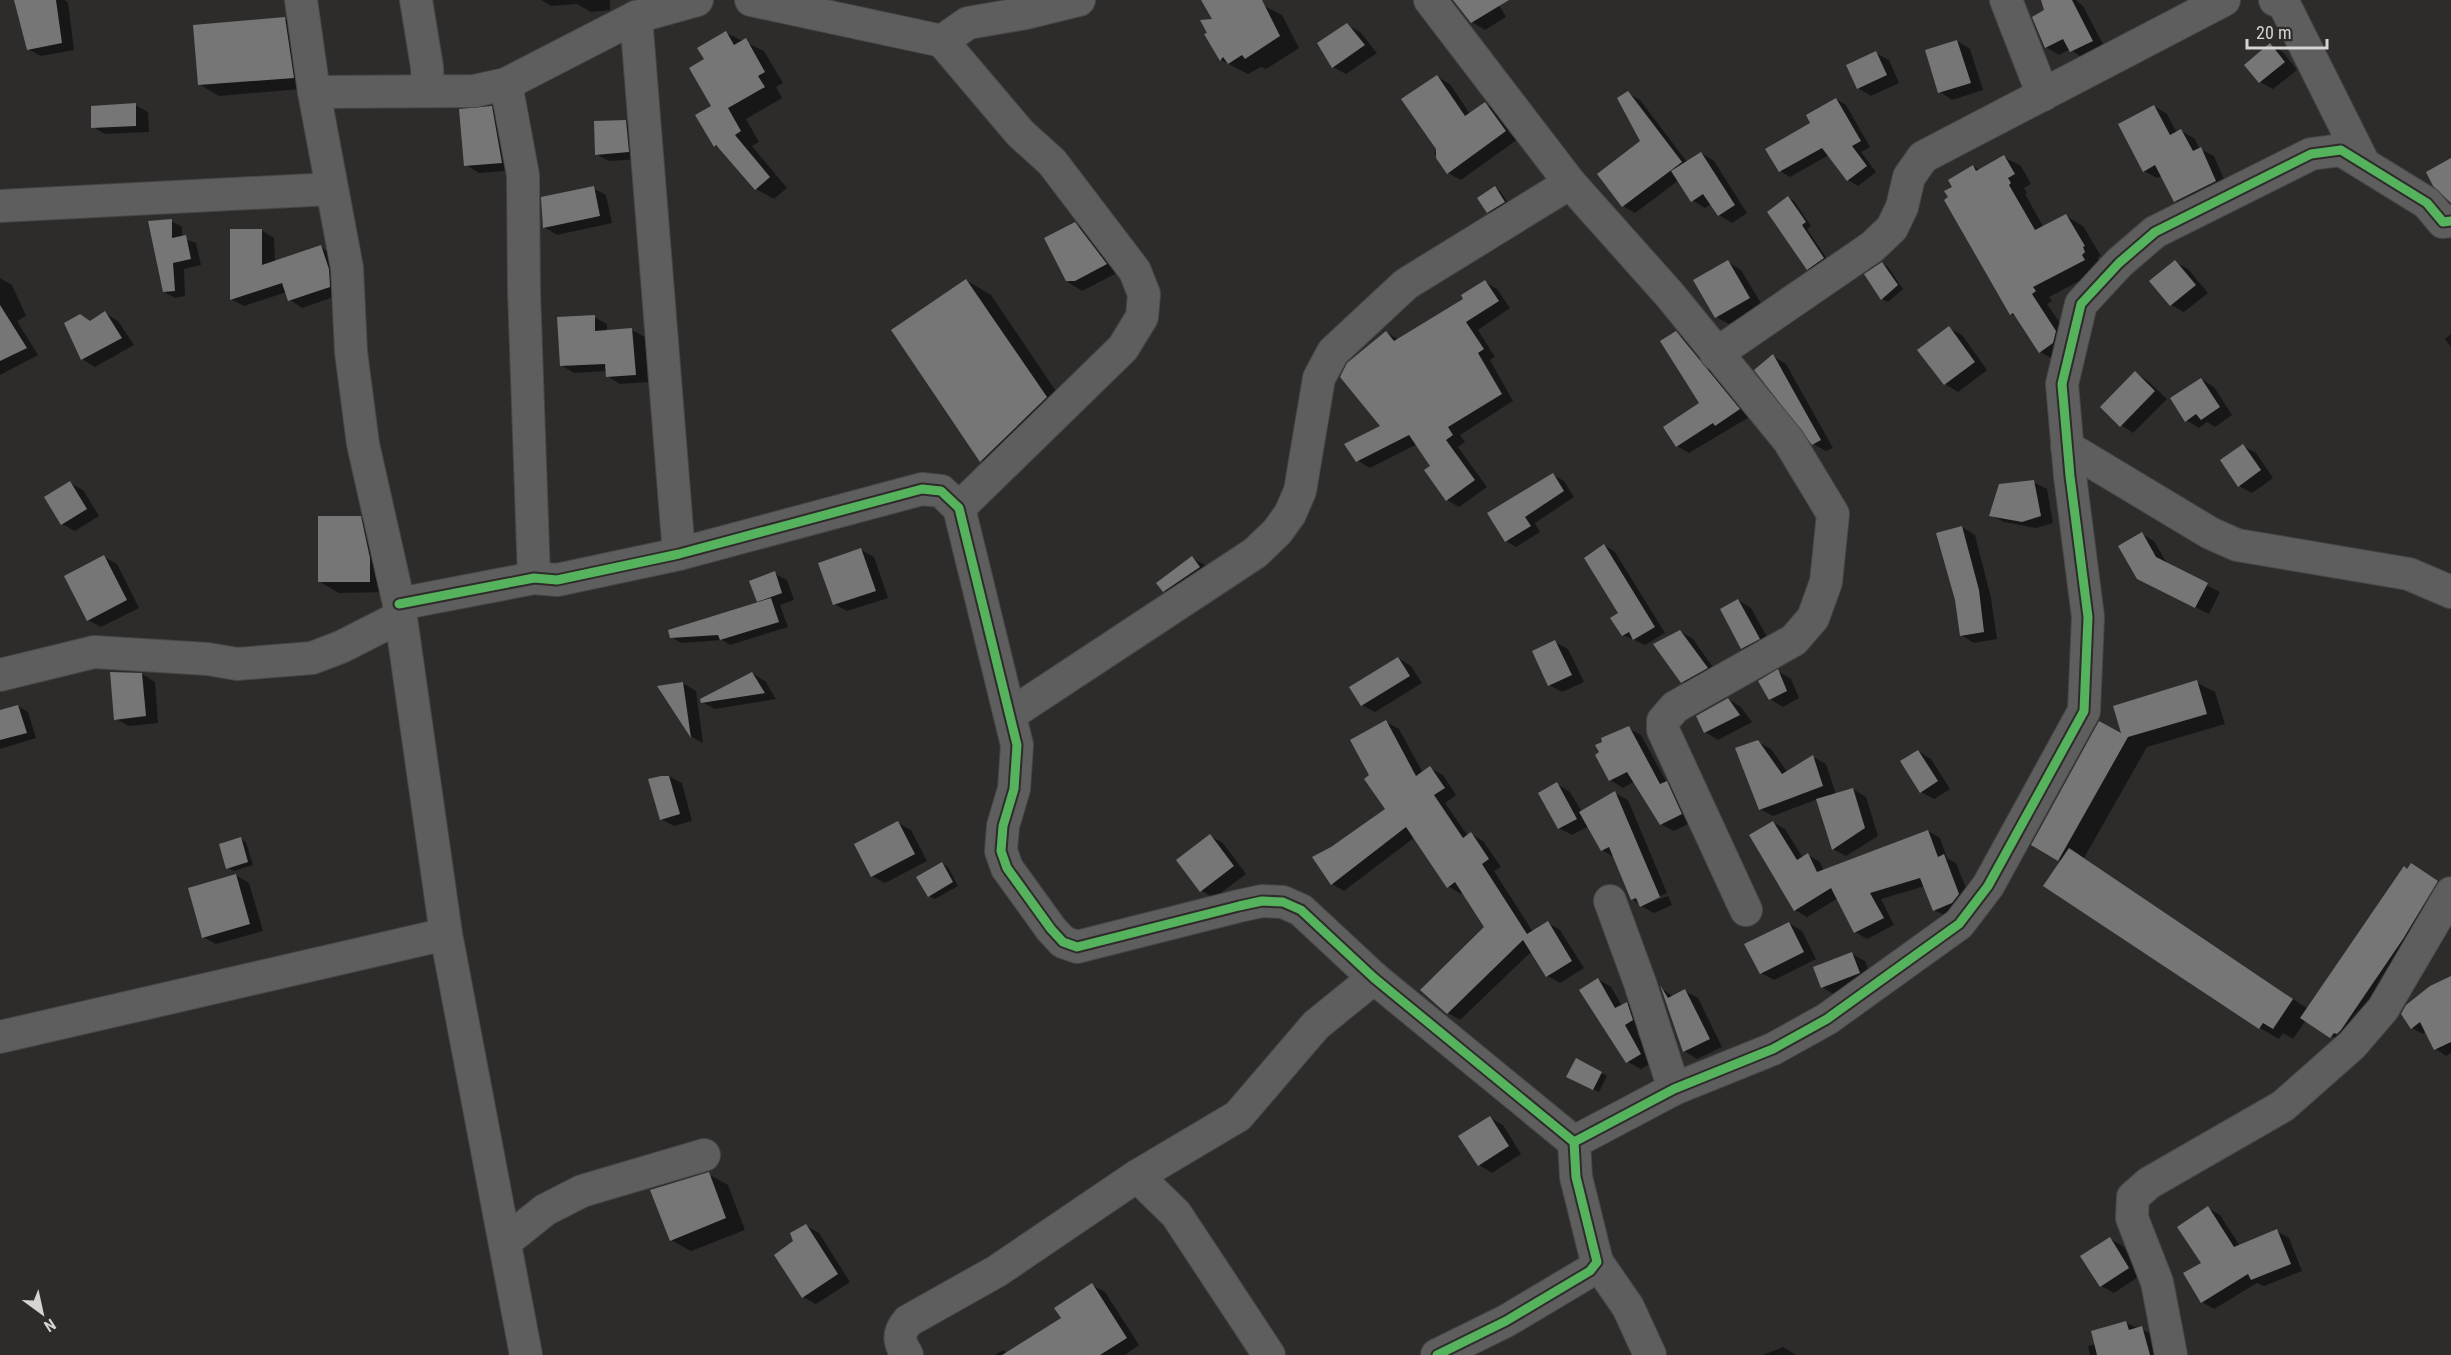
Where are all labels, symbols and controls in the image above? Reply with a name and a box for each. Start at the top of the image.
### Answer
scale bar [2247,12,2326,50]
text: 20 m [2256,22,2291,43]
north arrow [12,1283,72,1343]
text: N [41,1315,59,1336]

